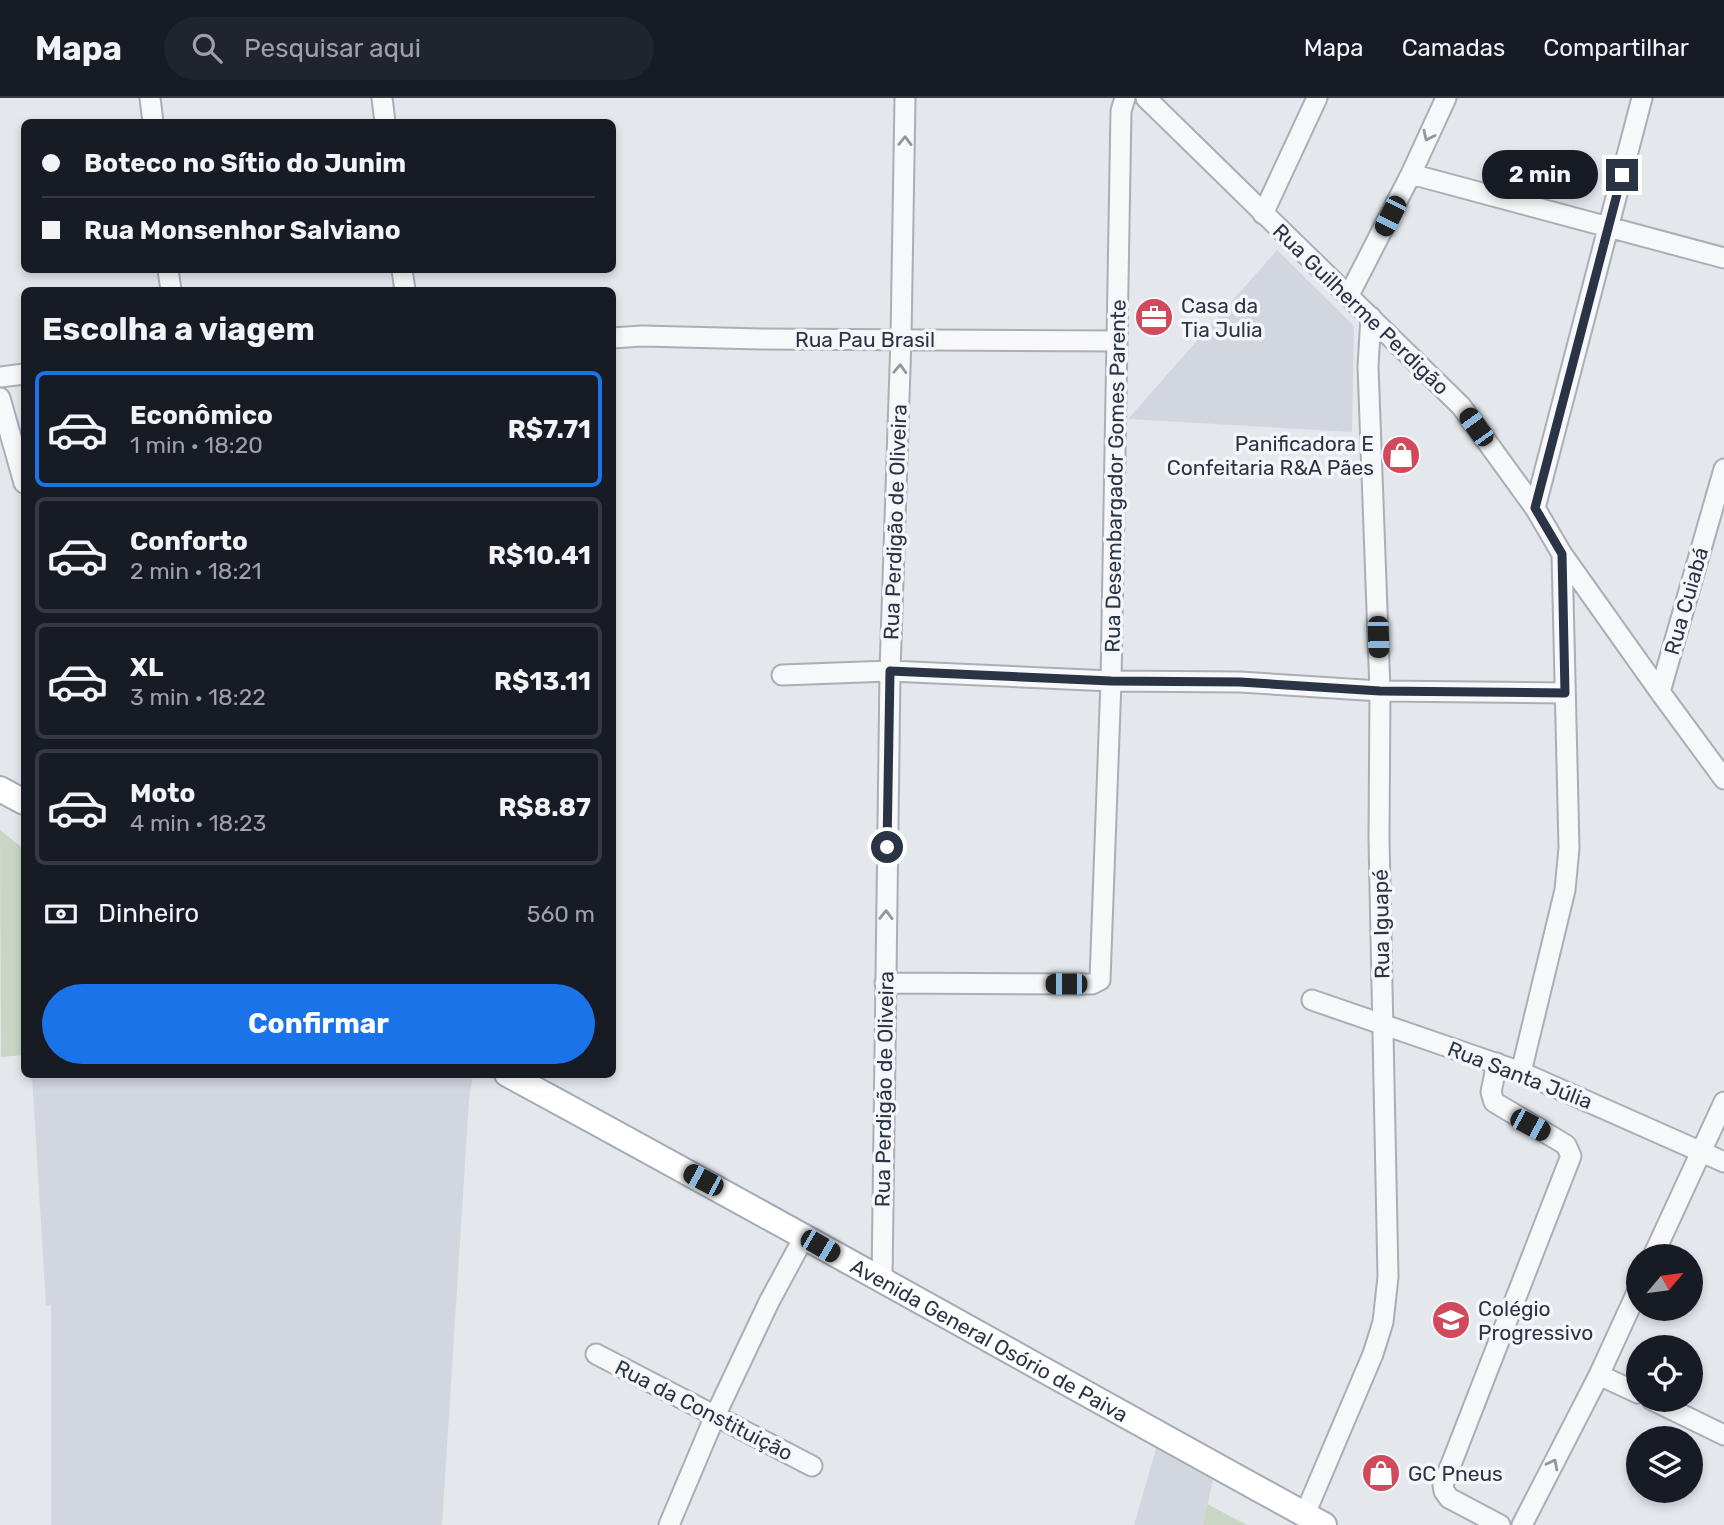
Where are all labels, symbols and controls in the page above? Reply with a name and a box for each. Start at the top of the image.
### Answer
search box [164,17,654,80]
text: Mapa [35,29,122,68]
icon: search [188,29,226,67]
text: Pesquisar aqui [244,33,421,64]
text: Mapa [1304,34,1364,62]
text: Camadas [1402,34,1505,62]
text: Compartilhar [1543,34,1689,62]
one-way arrow [1423,129,1437,141]
one-way arrow [897,136,912,147]
text: Boteco no Sítio do Junim [84,148,406,179]
callout: 2 min [1482,150,1598,200]
route end [1606,159,1638,191]
text: 2 min [1509,160,1571,188]
car [1372,193,1409,239]
text: Rua Monsenhor Salviano [84,215,401,246]
street label: Rua Guilherme Perdigão [1268,218,1454,400]
place label: Casa da Tia Julia [1181,293,1263,342]
office icon: Casa da Tia Julia [1133,296,1175,338]
street label: Rua Desembargador Gomes Parente [1099,299,1131,653]
text: Escolha a viagem [42,310,315,348]
street label: Rua Pau Brasil [795,327,935,352]
one-way arrow [892,363,907,374]
icon: car [46,398,109,461]
text: Econômico [130,400,273,431]
street label: Rua Perdigão de Oliveira [878,404,912,640]
car [1456,404,1497,450]
text: R$7.71 [508,414,591,445]
text: 1 min · 18:20 [130,431,263,459]
place label: Panificadora E Confeitaria R&A Pães [1167,431,1374,480]
shop icon: Panificadora E Confeitaria R&A Pães [1380,434,1422,476]
icon: car [46,524,109,587]
text: Conforto [130,526,248,557]
text: R$10.41 [488,540,591,571]
street label: Rua Cuiabá [1659,544,1713,658]
text: 2 min · 18:21 [130,557,262,585]
car [1367,616,1390,658]
icon: car [46,650,109,713]
text: XL [130,652,163,683]
text: R$13.11 [494,666,591,697]
text: 3 min · 18:22 [130,683,266,711]
icon: car [46,776,109,839]
text: Moto [130,778,195,809]
text: R$8.87 [498,792,591,823]
text: 4 min · 18:23 [130,809,266,837]
route start [871,831,903,863]
street label: Rua Iguapé [1368,869,1394,979]
icon: cash [42,895,80,933]
text: Dinheiro [98,898,199,929]
text: 560 m [527,900,595,928]
one-way arrow [878,909,894,919]
street label: Rua Perdigão de Oliveira [869,971,899,1207]
car [1046,974,1088,995]
button: Confirmar [42,984,595,1064]
street label: Rua Santa Júlia [1444,1036,1596,1114]
car [1507,1106,1554,1144]
car [680,1161,727,1199]
car [797,1226,844,1266]
north arrow [1626,1244,1703,1321]
map controls [1626,1244,1703,1503]
street label: Avenida General Osório de Paiva [847,1253,1133,1427]
place label: Colégio Progressivo [1478,1296,1593,1345]
school or university icon: Colégio Progressivo [1430,1299,1472,1341]
button: locate [1626,1335,1703,1412]
street label: Rua da Constituição [611,1354,797,1466]
button: layers [1626,1426,1703,1503]
shop icon: GC Pneus [1360,1452,1402,1494]
one-way arrow [1545,1459,1559,1471]
place label: GC Pneus [1408,1461,1503,1486]

